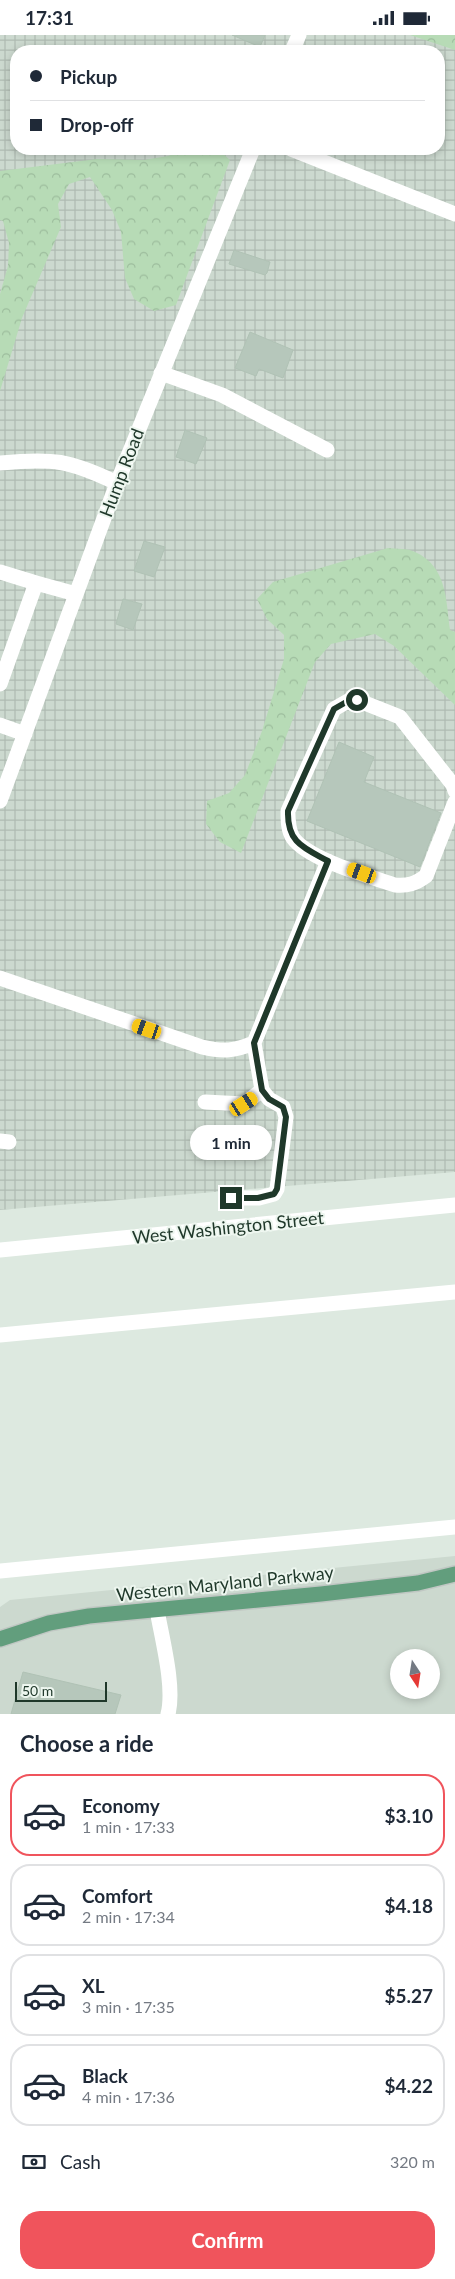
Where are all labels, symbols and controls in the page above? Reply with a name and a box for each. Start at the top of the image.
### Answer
text: 17:31 [25,6,74,29]
text: Pickup [60,65,117,88]
text: Drop-off [60,113,134,136]
street label: Hump Road [94,425,148,520]
route start [346,689,368,711]
car [345,861,378,885]
car [130,1017,163,1041]
car [227,1090,260,1118]
callout: 1 min [190,1125,272,1161]
text: 1 min [211,1133,251,1152]
route end [220,1187,242,1209]
street label: West Washington Street [131,1206,325,1248]
street label: Western Maryland Parkway [115,1561,335,1605]
north arrow [390,1649,440,1699]
map controls [390,1649,440,1699]
scale bar [15,1679,108,1702]
text: 50 m [22,1682,53,1699]
text: Choose a ride [20,1730,154,1757]
icon: car [22,1793,67,1838]
text: Economy [82,1794,160,1817]
text: $3.10 [384,1804,433,1827]
text: 1 min · 17:33 [82,1817,175,1836]
icon: car [22,1883,67,1928]
text: Comfort [82,1884,153,1907]
text: $4.18 [384,1894,433,1917]
text: 2 min · 17:34 [82,1907,175,1926]
icon: car [22,1973,67,2018]
text: XL [82,1974,105,1997]
text: $5.27 [384,1984,433,2007]
text: 3 min · 17:35 [82,1997,175,2016]
icon: car [22,2063,67,2108]
text: Black [82,2064,128,2087]
text: $4.22 [384,2074,433,2097]
text: 4 min · 17:36 [82,2087,175,2106]
icon: cash [20,2148,48,2176]
text: Cash [60,2150,101,2173]
text: 320 m [390,2152,435,2171]
button: Confirm [20,2211,435,2269]

